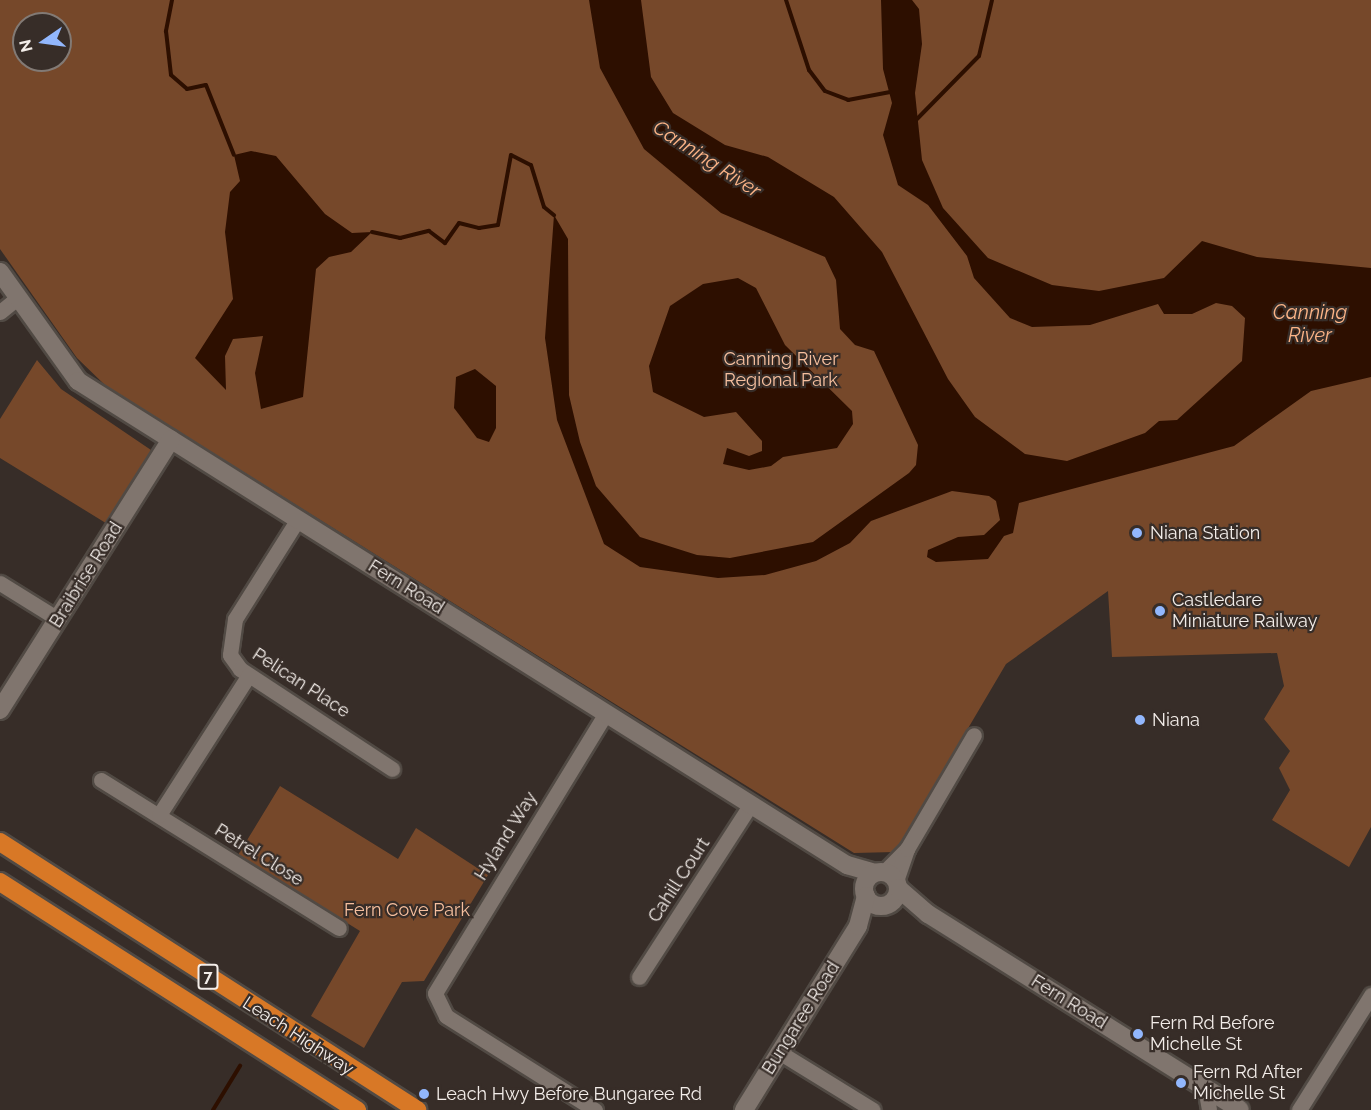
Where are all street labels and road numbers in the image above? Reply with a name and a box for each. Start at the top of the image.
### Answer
street label: Braibrise Road [45,518,127,632]
street label: Fern Road [364,555,448,619]
street label: Pelican Place [248,644,354,722]
street label: Hyland Way [470,787,542,885]
street label: Petrel Close [211,819,307,891]
street label: Cahill Court [644,833,714,927]
street label: Bungaree Road [758,958,844,1078]
road number: 7 [198,964,218,990]
street label: Fern Road [1027,970,1111,1034]
street label: Leach Highway [238,992,358,1080]

